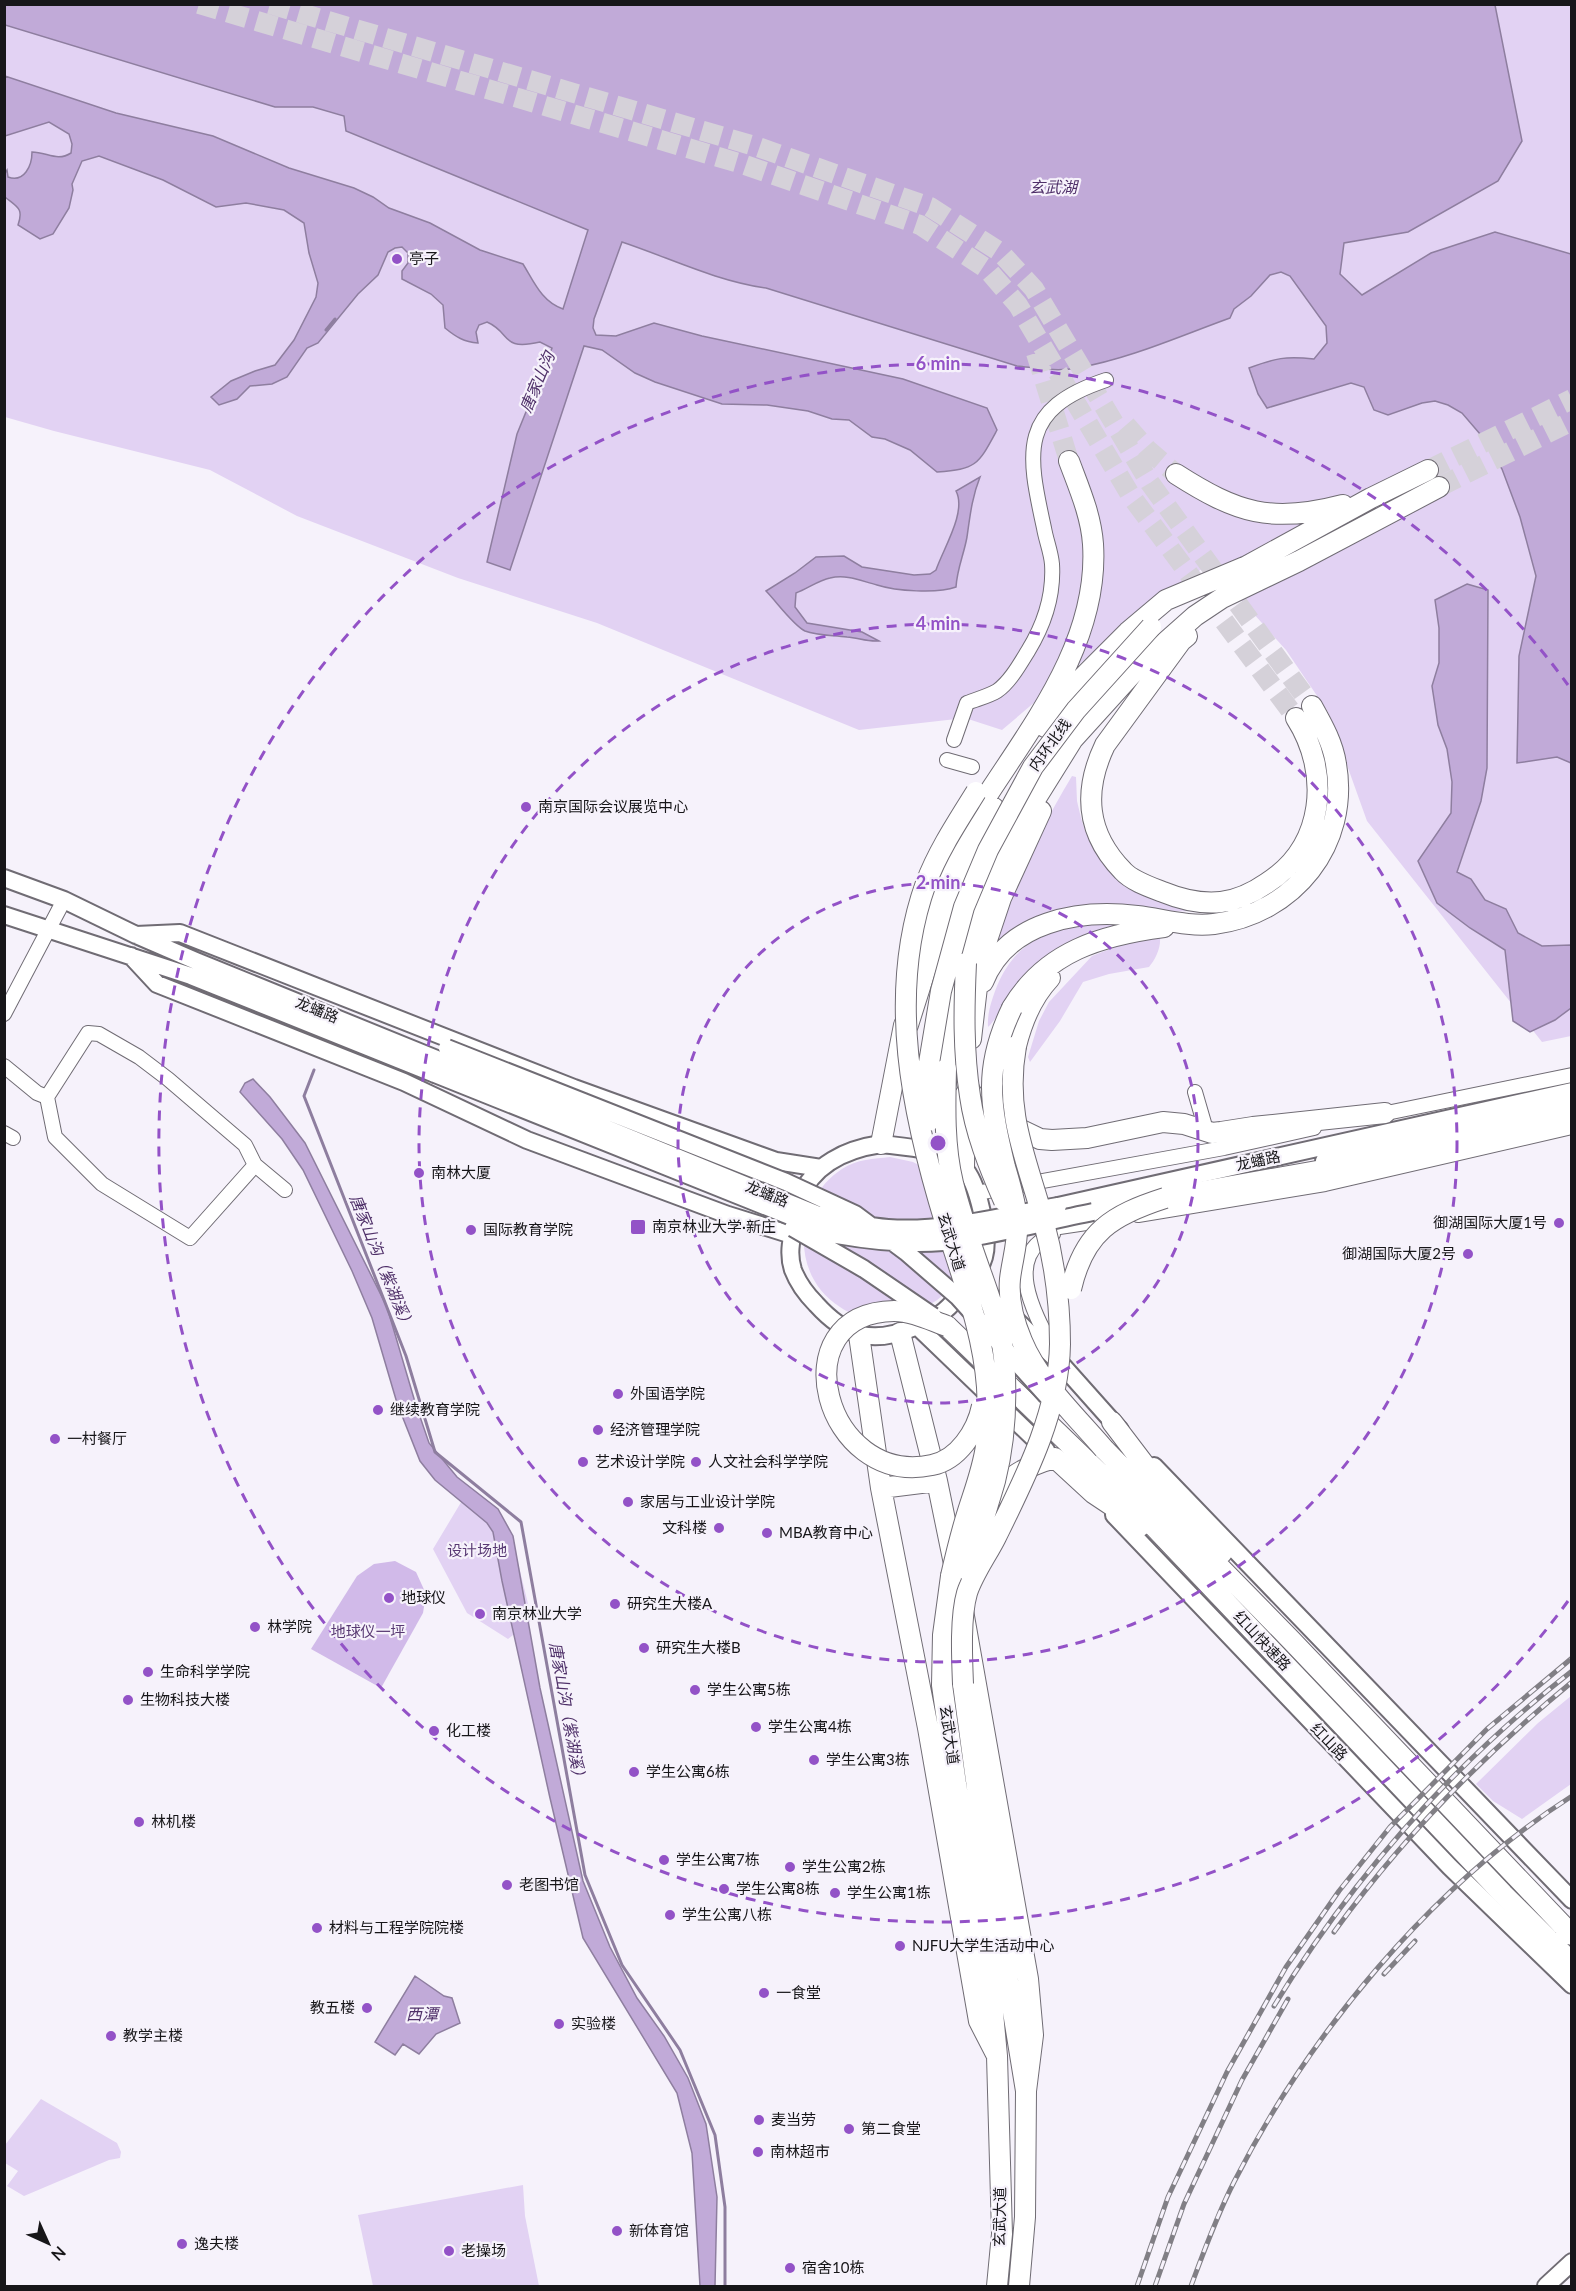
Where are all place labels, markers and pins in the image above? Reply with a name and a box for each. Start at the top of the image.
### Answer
place label: 亭子 [409,249,439,267]
marker: 亭子 [390,252,404,266]
place label: 南京国际会议展览中心 [538,797,688,815]
marker: 南京国际会议展览中心 [519,800,533,814]
centre of rings [928,1133,948,1153]
place label: 南林大厦 [431,1163,491,1181]
marker: 南林大厦 [412,1166,426,1180]
place label: 御湖国际大厦1号 [1433,1213,1547,1231]
marker: 御湖国际大厦1号 [1552,1216,1566,1230]
place label: 南京林业大学·新庄 [652,1217,776,1235]
marker: 南京林业大学·新庄 [629,1218,647,1236]
place label: 国际教育学院 [483,1220,573,1238]
marker: 国际教育学院 [464,1223,478,1237]
place label: 御湖国际大厦2号 [1342,1244,1456,1262]
marker: 御湖国际大厦2号 [1461,1247,1475,1261]
place label: 外国语学院 [630,1384,705,1402]
marker: 外国语学院 [611,1387,625,1401]
place label: 继续教育学院 [390,1400,480,1418]
marker: 继续教育学院 [371,1403,385,1417]
place label: 经济管理学院 [610,1420,700,1438]
marker: 经济管理学院 [591,1423,605,1437]
place label: 一村餐厅 [67,1429,127,1447]
marker: 一村餐厅 [48,1432,62,1446]
place label: 艺术设计学院 [595,1452,685,1470]
place label: 人文社会科学学院 [708,1452,828,1470]
marker: 艺术设计学院 [576,1455,590,1469]
marker: 人文社会科学学院 [689,1455,703,1469]
place label: 家居与工业设计学院 [640,1492,775,1510]
marker: 家居与工业设计学院 [621,1495,635,1509]
place label: 文科楼 [662,1518,707,1536]
marker: 文科楼 [712,1521,726,1535]
place label: MBA教育中心 [779,1523,873,1541]
marker: MBA教育中心 [760,1526,774,1540]
place label: 地球仪 [401,1588,446,1606]
marker: 地球仪 [382,1591,396,1605]
place label: 研究生大楼A [627,1594,713,1612]
marker: 研究生大楼A [608,1597,622,1611]
place label: 南京林业大学 [492,1604,582,1622]
marker: 南京林业大学 [473,1607,487,1621]
place label: 林学院 [267,1617,312,1635]
marker: 林学院 [248,1620,262,1634]
place label: 研究生大楼B [656,1638,741,1656]
marker: 研究生大楼B [637,1641,651,1655]
place label: 生命科学学院 [160,1662,250,1680]
marker: 生命科学学院 [141,1665,155,1679]
place label: 学生公寓5栋 [707,1680,791,1698]
marker: 学生公寓5栋 [688,1683,702,1697]
place label: 生物科技大楼 [140,1690,230,1708]
marker: 生物科技大楼 [121,1693,135,1707]
place label: 学生公寓4栋 [768,1717,852,1735]
marker: 学生公寓4栋 [749,1720,763,1734]
place label: 化工楼 [446,1721,491,1739]
marker: 化工楼 [427,1724,441,1738]
place label: 学生公寓3栋 [826,1750,910,1768]
marker: 学生公寓3栋 [807,1753,821,1767]
place label: 学生公寓6栋 [646,1762,730,1780]
marker: 学生公寓6栋 [627,1765,641,1779]
place label: 林机楼 [151,1812,196,1830]
marker: 林机楼 [132,1815,146,1829]
place label: 学生公寓7栋 [676,1850,760,1868]
marker: 学生公寓7栋 [657,1853,671,1867]
place label: 学生公寓2栋 [802,1857,886,1875]
marker: 学生公寓2栋 [783,1860,797,1874]
place label: 老图书馆 [519,1875,579,1893]
marker: 老图书馆 [500,1878,514,1892]
place label: 学生公寓8栋 [736,1879,820,1897]
marker: 学生公寓8栋 [717,1882,731,1896]
place label: 学生公寓1栋 [847,1883,931,1901]
marker: 学生公寓1栋 [828,1886,842,1900]
place label: 学生公寓八栋 [682,1905,772,1923]
marker: 学生公寓八栋 [663,1908,677,1922]
place label: 材料与工程学院院楼 [329,1918,464,1936]
marker: 材料与工程学院院楼 [310,1921,324,1935]
place label: NJFU大学生活动中心 [912,1936,1054,1954]
marker: NJFU大学生活动中心 [893,1939,907,1953]
place label: 一食堂 [776,1983,821,2001]
marker: 一食堂 [757,1986,771,2000]
place label: 教五楼 [310,1998,355,2016]
marker: 教五楼 [360,2001,374,2015]
place label: 实验楼 [571,2014,616,2032]
marker: 实验楼 [552,2017,566,2031]
place label: 教学主楼 [123,2026,183,2044]
marker: 教学主楼 [104,2029,118,2043]
place label: 麦当劳 [771,2110,816,2128]
marker: 麦当劳 [752,2113,766,2127]
place label: 第二食堂 [861,2119,921,2137]
marker: 第二食堂 [842,2122,856,2136]
place label: 南林超市 [770,2142,830,2160]
marker: 南林超市 [751,2145,765,2159]
place label: 新体育馆 [629,2221,689,2239]
marker: 新体育馆 [610,2224,624,2238]
place label: 逸夫楼 [194,2234,239,2252]
marker: 逸夫楼 [175,2237,189,2251]
place label: 老操场 [461,2241,506,2259]
marker: 老操场 [442,2244,456,2258]
place label: 宿舍10栋 [802,2258,864,2276]
marker: 宿舍10栋 [783,2261,797,2275]

